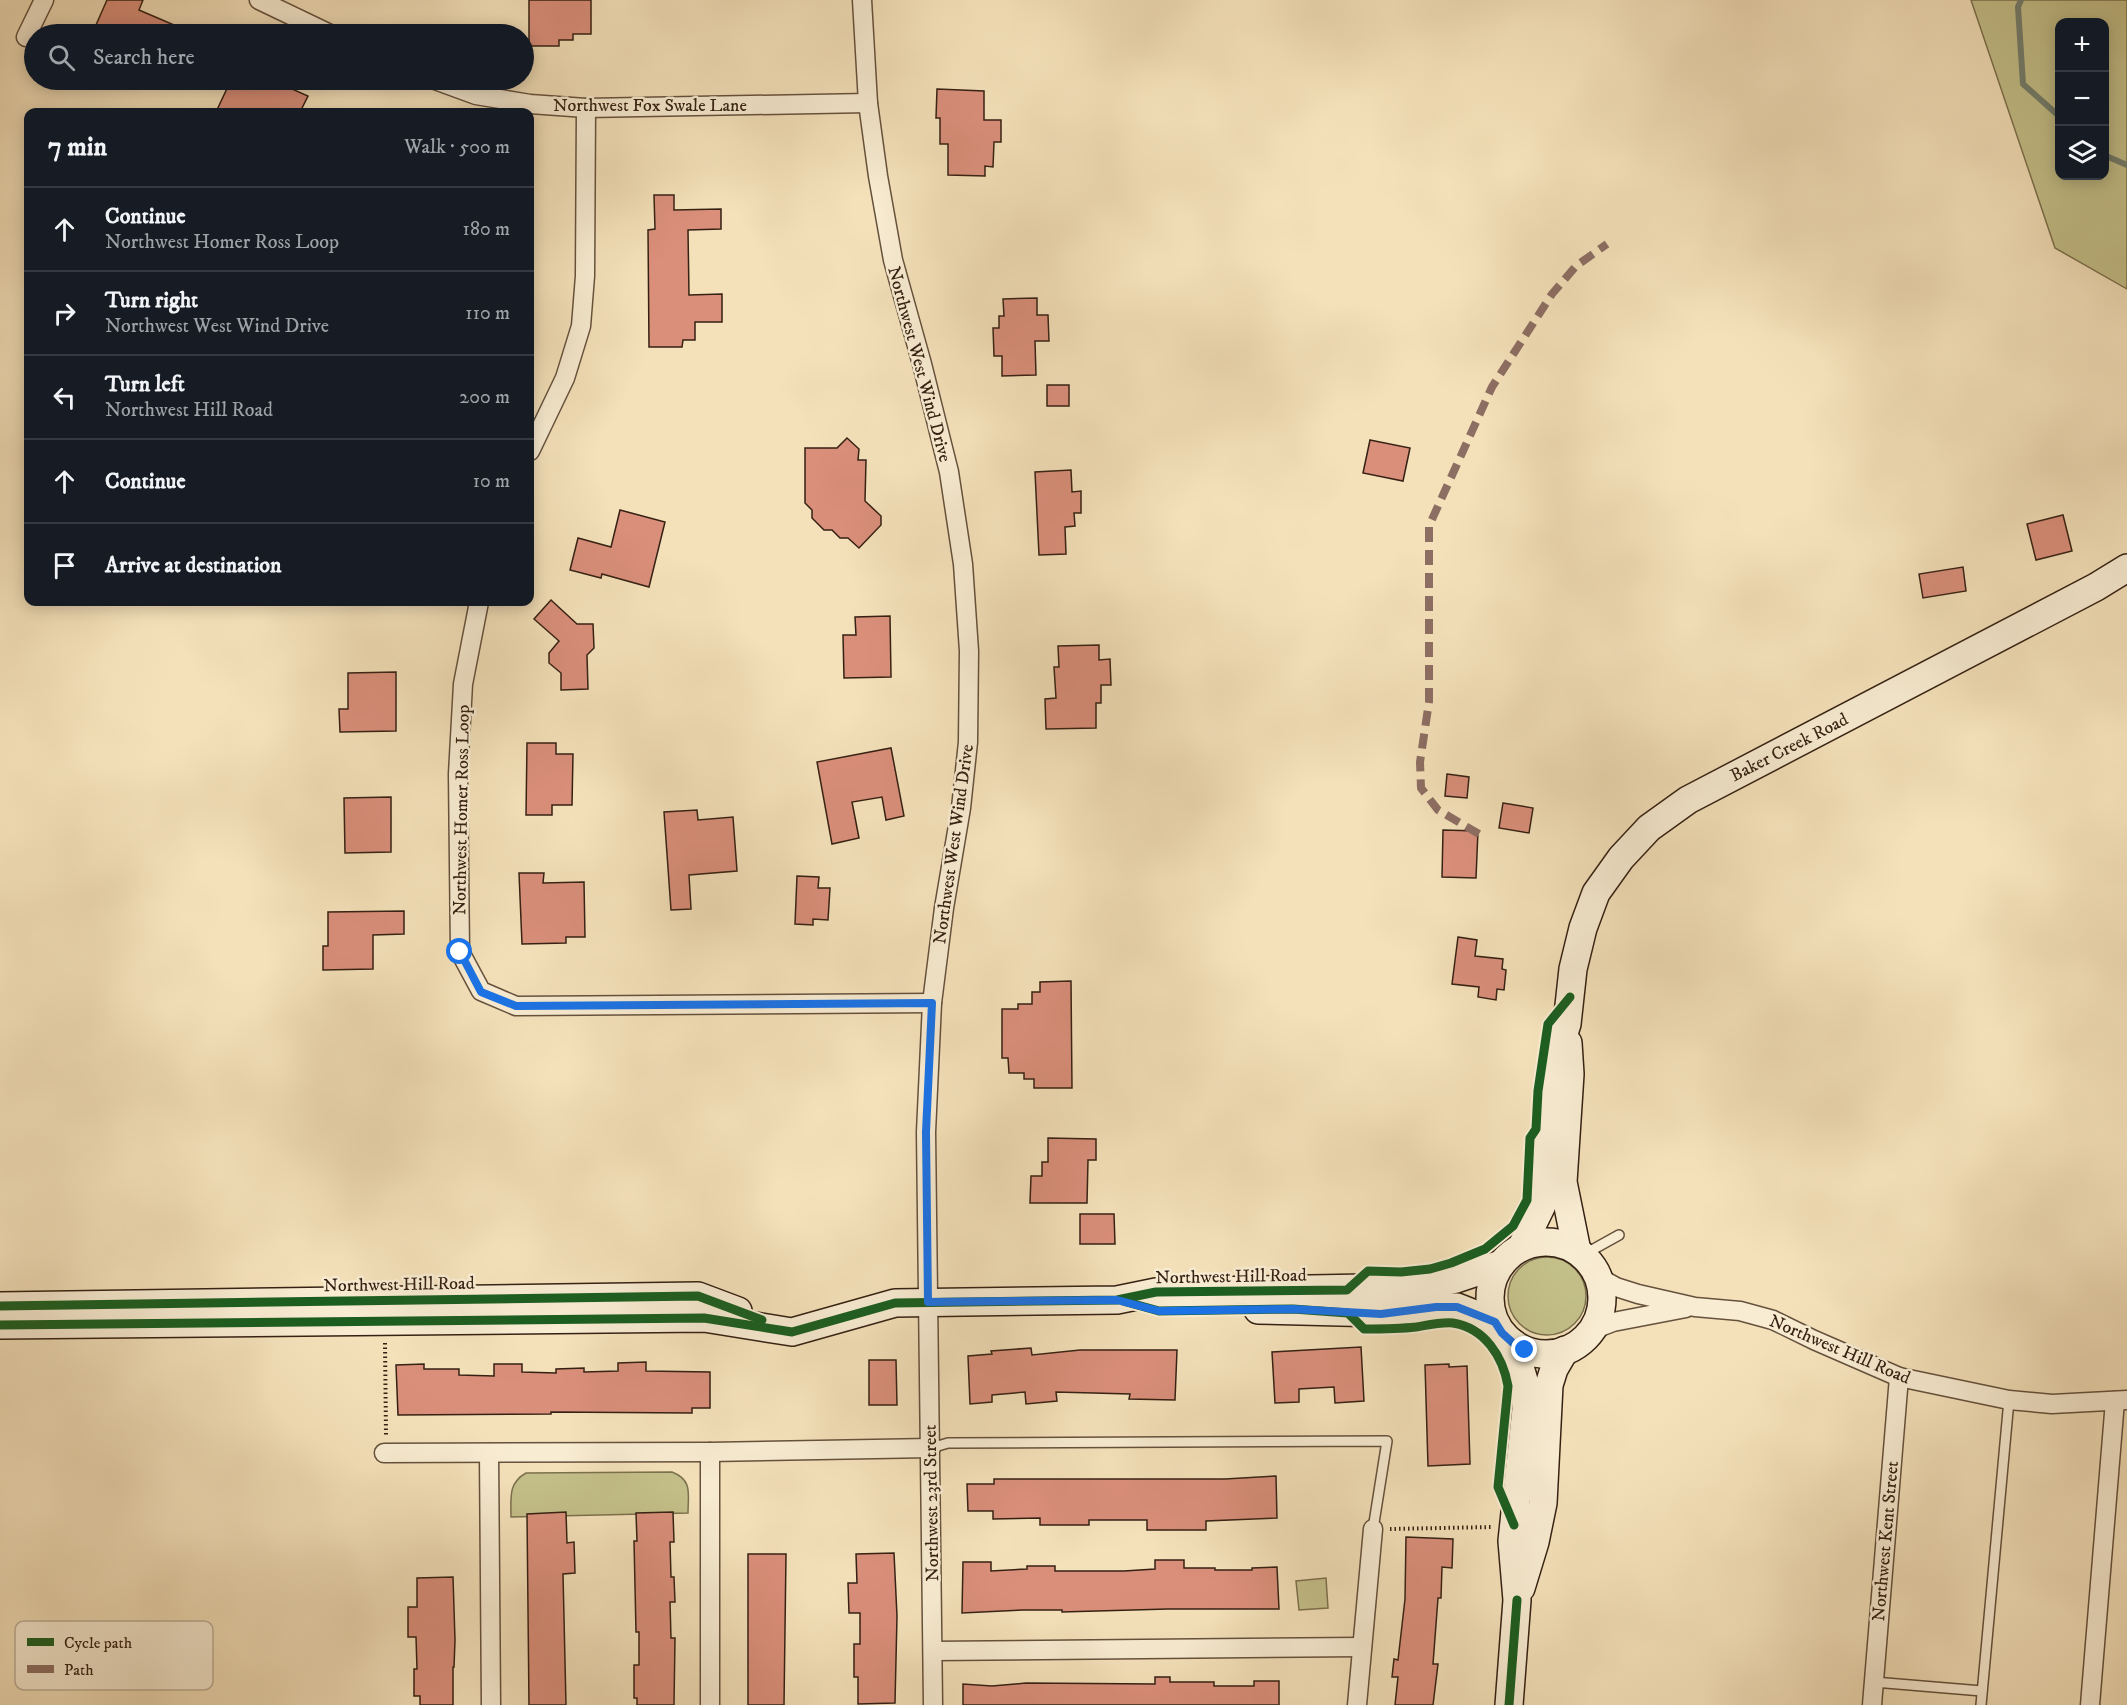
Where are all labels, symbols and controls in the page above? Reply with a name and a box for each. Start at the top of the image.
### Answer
map controls [2055,18,2109,180]
button: + [2055,18,2109,72]
search box [24,24,534,90]
icon: search [45,41,78,74]
text: Search here [93,44,195,71]
button: − [2055,72,2109,126]
street label: Northwest Fox Swale Lane [553,95,747,117]
button: layers [2055,126,2109,180]
text: 7 min [48,131,107,164]
text: Walk · 500 m [404,135,510,160]
text: Continue [105,203,186,230]
icon: ahead [48,213,81,246]
text: 180 m [463,217,510,242]
text: Northwest Homer Ross Loop [105,230,339,255]
street label: Northwest West Wind Drive [882,264,956,464]
text: Turn right [105,287,198,314]
icon: right [48,297,81,330]
text: 110 m [465,301,510,326]
text: Northwest West Wind Drive [105,314,329,339]
text: Turn left [105,371,185,398]
icon: left [48,381,81,414]
text: 200 m [459,385,510,410]
text: Northwest Hill Road [105,398,273,423]
icon: ahead [48,465,81,498]
text: Continue [105,468,186,495]
text: 10 m [473,469,510,494]
icon: arrive [48,549,81,582]
text: Arrive at destination [105,552,282,579]
street label: Northwest Homer Ross Loop [449,705,475,915]
street label: Baker Creek Road [1727,709,1852,787]
street label: Northwest West Wind Drive [929,743,979,945]
route start [446,938,472,964]
street label: Northwest Hill Road [1155,1265,1307,1289]
street label: Northwest Hill Road [323,1273,475,1297]
street label: Northwest Hill Road [1766,1310,1913,1390]
route end [1511,1336,1537,1362]
street label: Northwest 23rd Street [920,1424,944,1582]
street label: Northwest Kent Street [1868,1460,1904,1622]
legend [15,1621,213,1690]
text: Cycle path [64,1633,133,1653]
text: Path [64,1660,94,1680]

